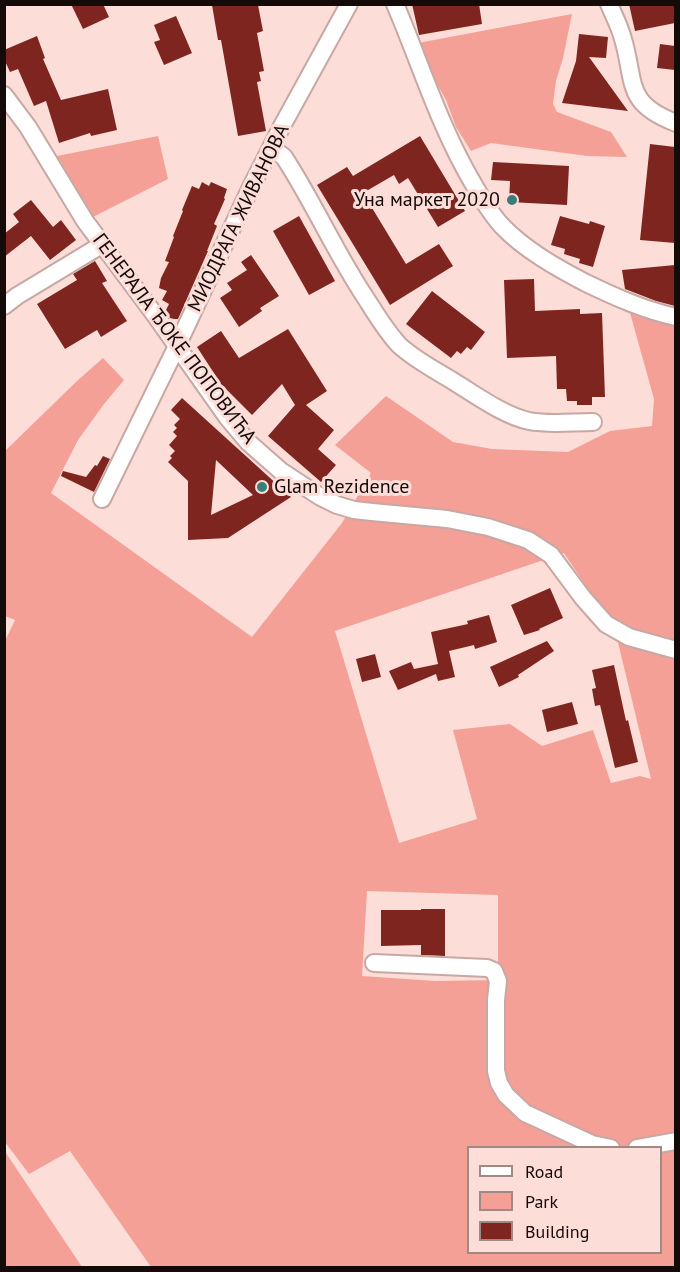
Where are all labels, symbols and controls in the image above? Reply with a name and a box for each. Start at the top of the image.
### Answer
street label: МИОДРАГА ЖИВАНОВА [183,120,295,316]
place label: Уна маркет 2020 [354,188,500,212]
marker: Уна маркет 2020 [505,193,519,207]
street label: ГЕНЕРАЛА ЂОКЕ ПОПОВИЋА [87,229,261,449]
place label: Glam Rezidence [274,475,409,499]
marker: Glam Rezidence [255,480,269,494]
legend [467,1146,662,1254]
text: Road [525,1160,563,1183]
text: Park [525,1190,558,1213]
text: Building [525,1220,589,1243]

